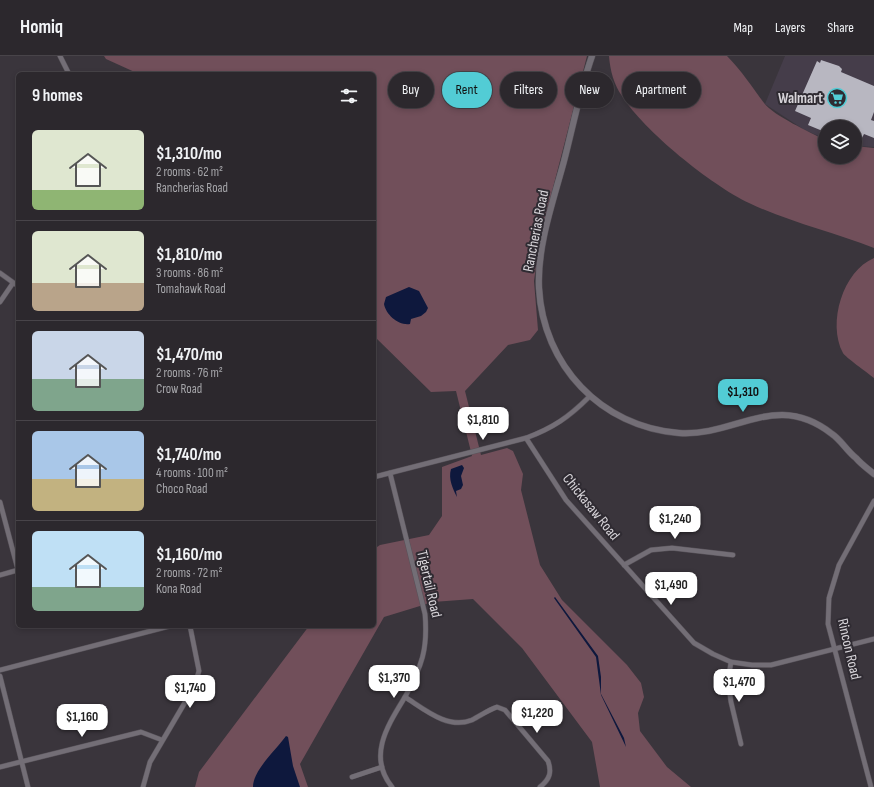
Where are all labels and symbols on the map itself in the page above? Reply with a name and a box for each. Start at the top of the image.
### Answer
supermarket icon: Walmart [826,87,848,109]
place label: Walmart [778,89,823,108]
street label: Rancherias Road [519,188,553,274]
pin: $1,310 [710,379,776,413]
pin: $1,810 [450,407,516,441]
street label: Chickasaw Road [558,470,624,544]
pin: $1,240 [642,506,708,540]
street label: Tigertail Road [412,548,446,620]
pin: $1,490 [638,572,704,606]
street label: Rincon Road [833,617,865,681]
pin: $1,370 [361,665,427,699]
pin: $1,470 [706,669,772,703]
pin: $1,740 [157,675,223,709]
pin: $1,220 [504,700,570,734]
pin: $1,160 [49,704,115,738]

